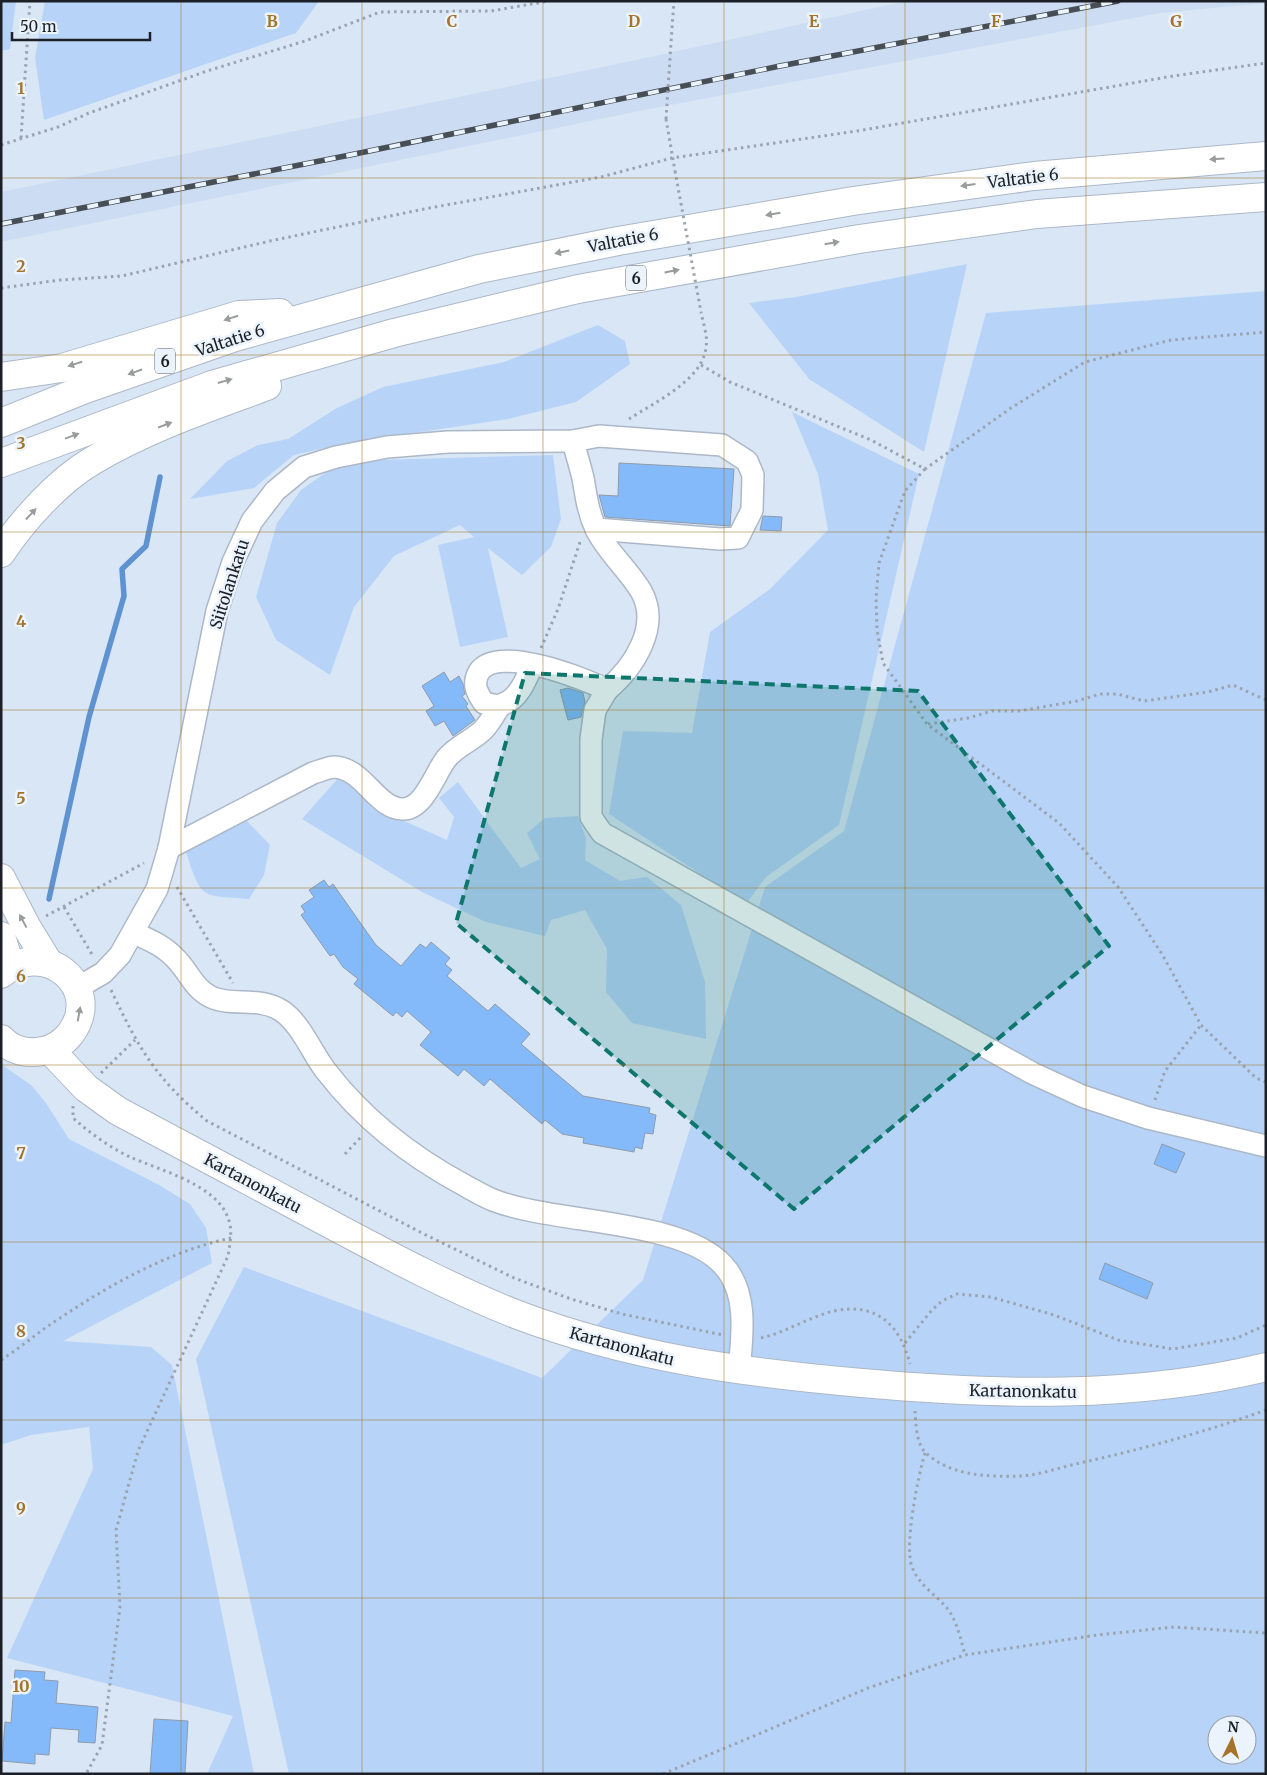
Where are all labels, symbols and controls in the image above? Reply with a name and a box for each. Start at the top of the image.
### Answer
scale bar [12,10,150,42]
text: B [266,11,278,31]
text: C [447,11,457,31]
text: D [628,11,640,31]
text: E [809,11,820,31]
text: F [991,11,1001,31]
text: G [1170,11,1182,31]
text: 50 m [20,17,57,36]
text: 1 [17,78,25,98]
one-way arrow [1209,155,1225,163]
street label: Valtatie 6 [985,164,1060,192]
one-way arrow [960,181,976,189]
one-way arrow [765,211,781,219]
street label: Valtatie 6 [585,223,660,257]
one-way arrow [824,239,840,247]
one-way arrow [554,248,569,256]
text: 2 [16,256,26,276]
road number: 6 [626,266,646,290]
one-way arrow [664,267,680,275]
one-way arrow [223,314,238,322]
street label: Valtatie 6 [192,319,267,361]
road number: 6 [155,348,175,374]
one-way arrow [67,360,82,368]
one-way arrow [127,368,142,376]
one-way arrow [218,376,233,384]
one-way arrow [158,420,172,428]
one-way arrow [65,432,80,439]
text: 3 [16,433,26,453]
one-way arrow [25,509,37,521]
street label: Siitolankatu [205,536,253,632]
text: 4 [16,611,26,631]
text: 5 [16,788,26,808]
one-way arrow [19,914,28,928]
text: 6 [16,966,26,986]
one-way arrow [75,1006,83,1022]
text: 7 [16,1143,26,1163]
street label: Kartanonkatu [201,1149,305,1217]
text: 8 [16,1321,26,1341]
street label: Kartanonkatu [567,1322,677,1370]
street label: Kartanonkatu [969,1380,1077,1402]
text: 9 [16,1498,26,1518]
text: 10 [12,1676,30,1696]
north arrow [1207,1715,1257,1765]
text: N [1227,1718,1239,1736]

